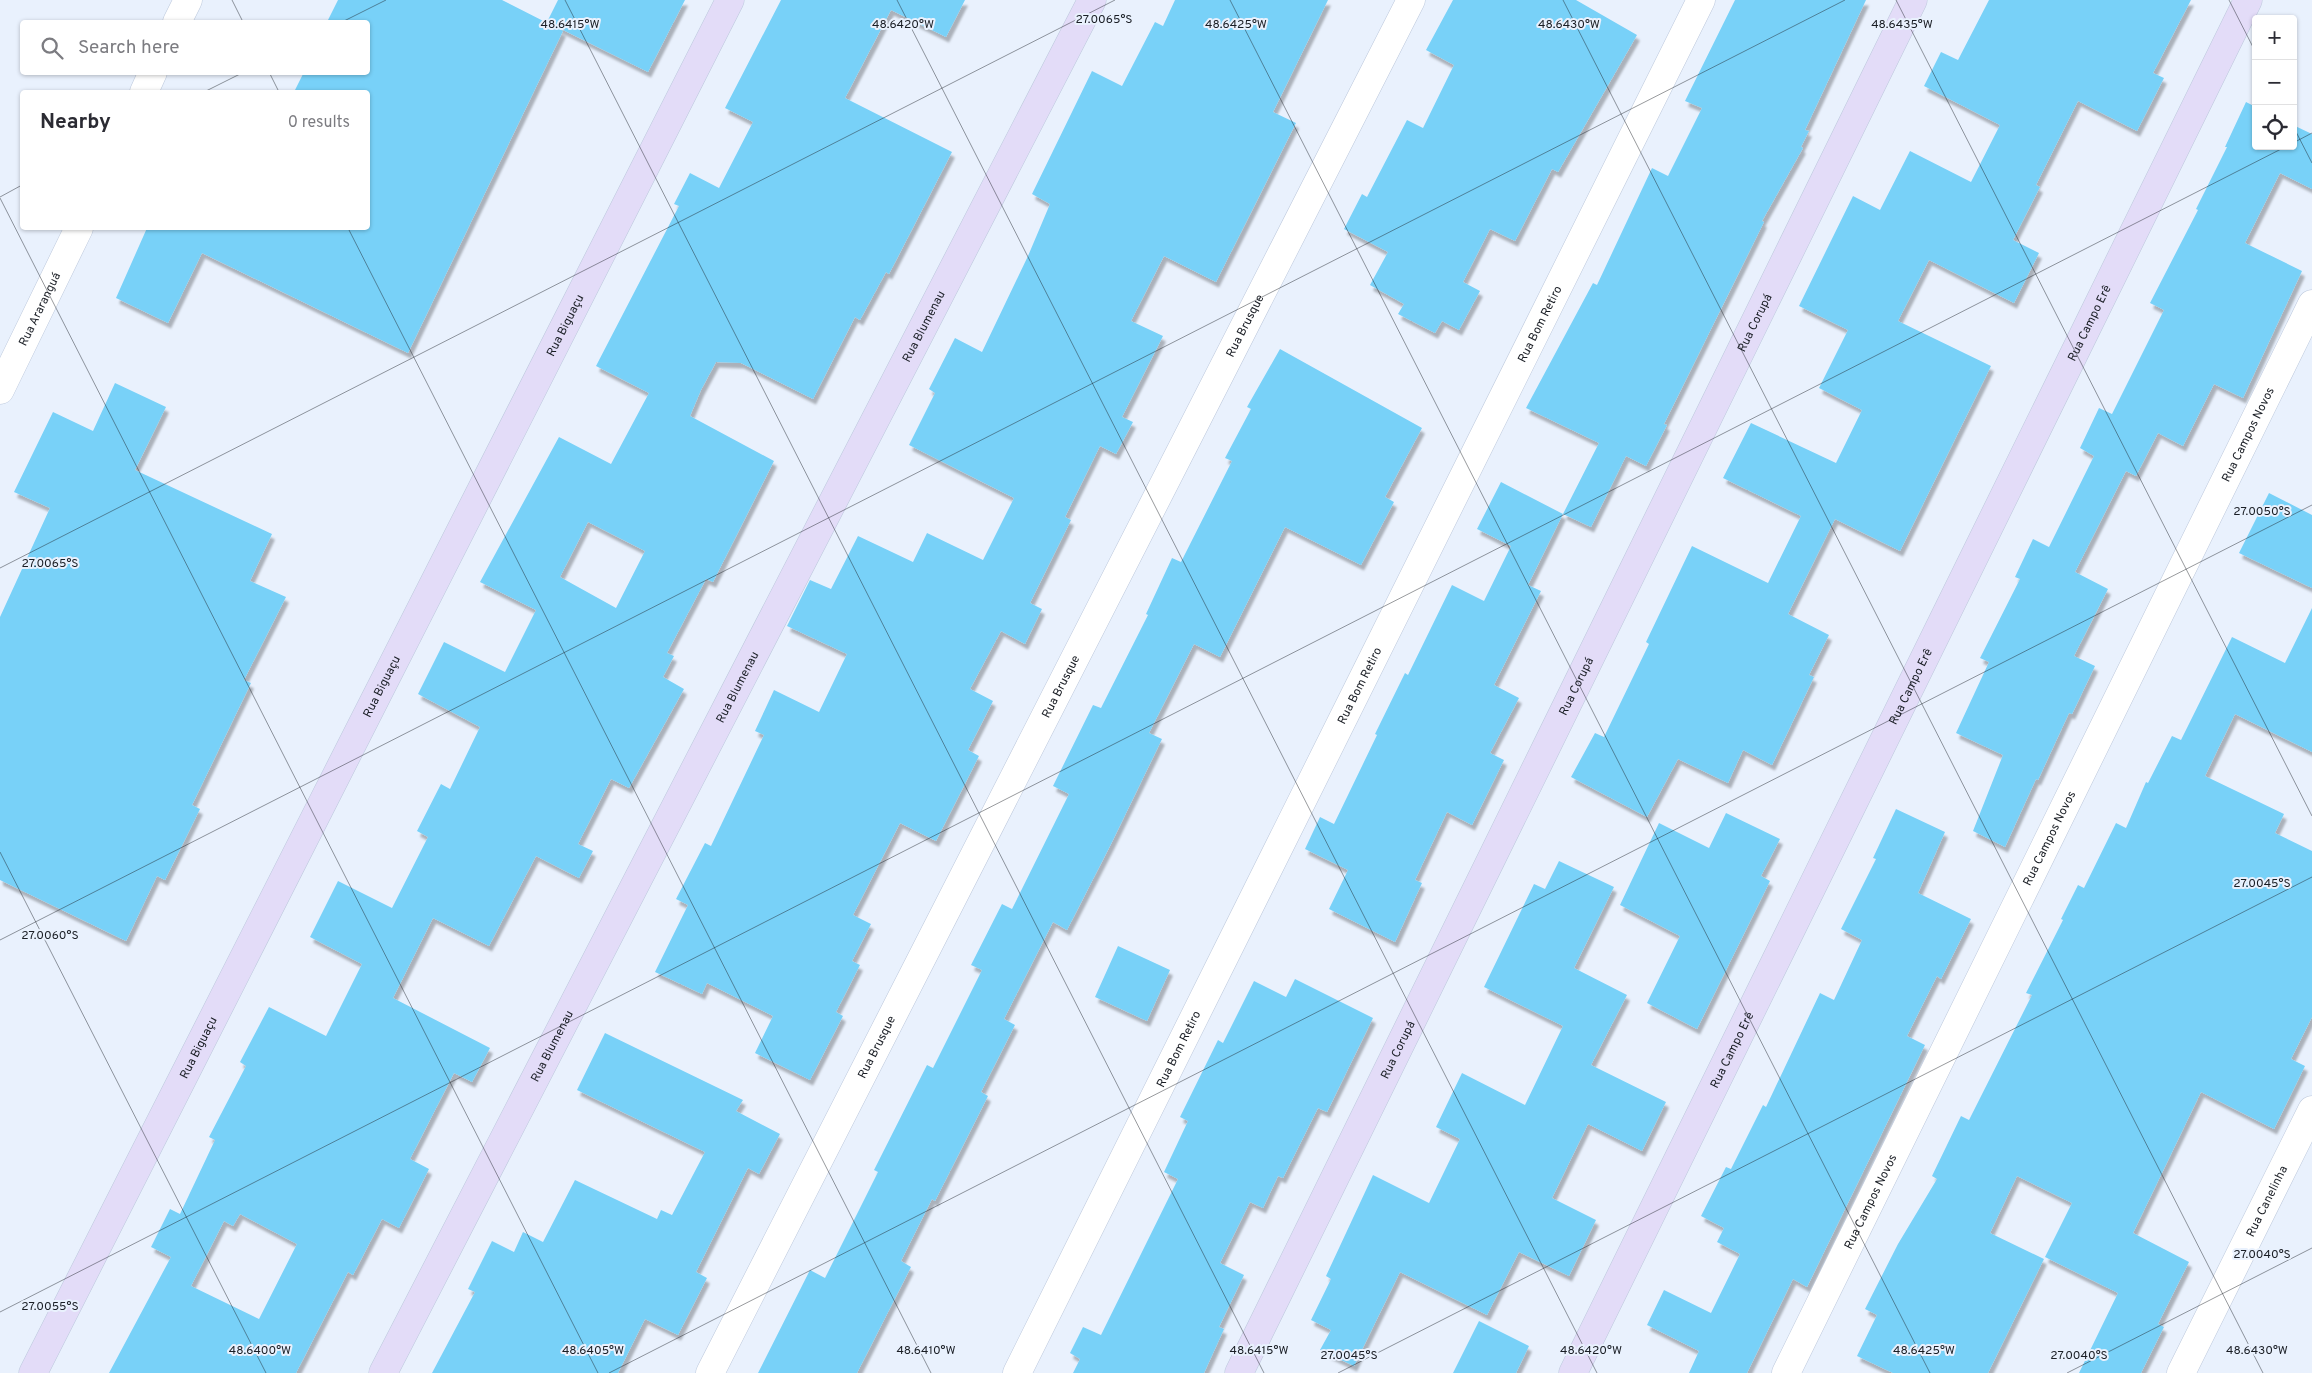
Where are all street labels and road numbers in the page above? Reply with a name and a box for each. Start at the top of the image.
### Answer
street label: Rua Araranguá [16,270,65,349]
street label: Rua Bom Retiro [1515,283,1566,366]
street label: Rua Campo Erê [2065,283,2116,364]
street label: Rua Blumenau [899,288,950,365]
street label: Rua Corupá [1734,291,1776,355]
street label: Rua Biguaçu [543,292,588,359]
street label: Rua Brusque [1223,292,1268,360]
street label: Rua Campos Novos [2219,385,2279,485]
street label: Rua Bom Retiro [1334,645,1386,727]
street label: Rua Campo Erê [1886,646,1937,728]
street label: Rua Blumenau [713,649,763,726]
street label: Rua Biguaçu [360,653,405,721]
street label: Rua Brusque [1039,653,1084,721]
street label: Rua Corupá [1556,655,1598,718]
street label: Rua Campos Novos [2020,789,2080,889]
street label: Rua Blumenau [528,1008,578,1085]
street label: Rua Bom Retiro [1153,1008,1205,1091]
street label: Rua Campo Erê [1707,1010,1758,1091]
street label: Rua Brusque [855,1013,900,1082]
street label: Rua Biguaçu [177,1014,222,1082]
street label: Rua Corupá [1378,1019,1420,1082]
street label: Rua Campos Novos [1841,1152,1901,1252]
street label: Rua Canelinha [2243,1163,2292,1240]

